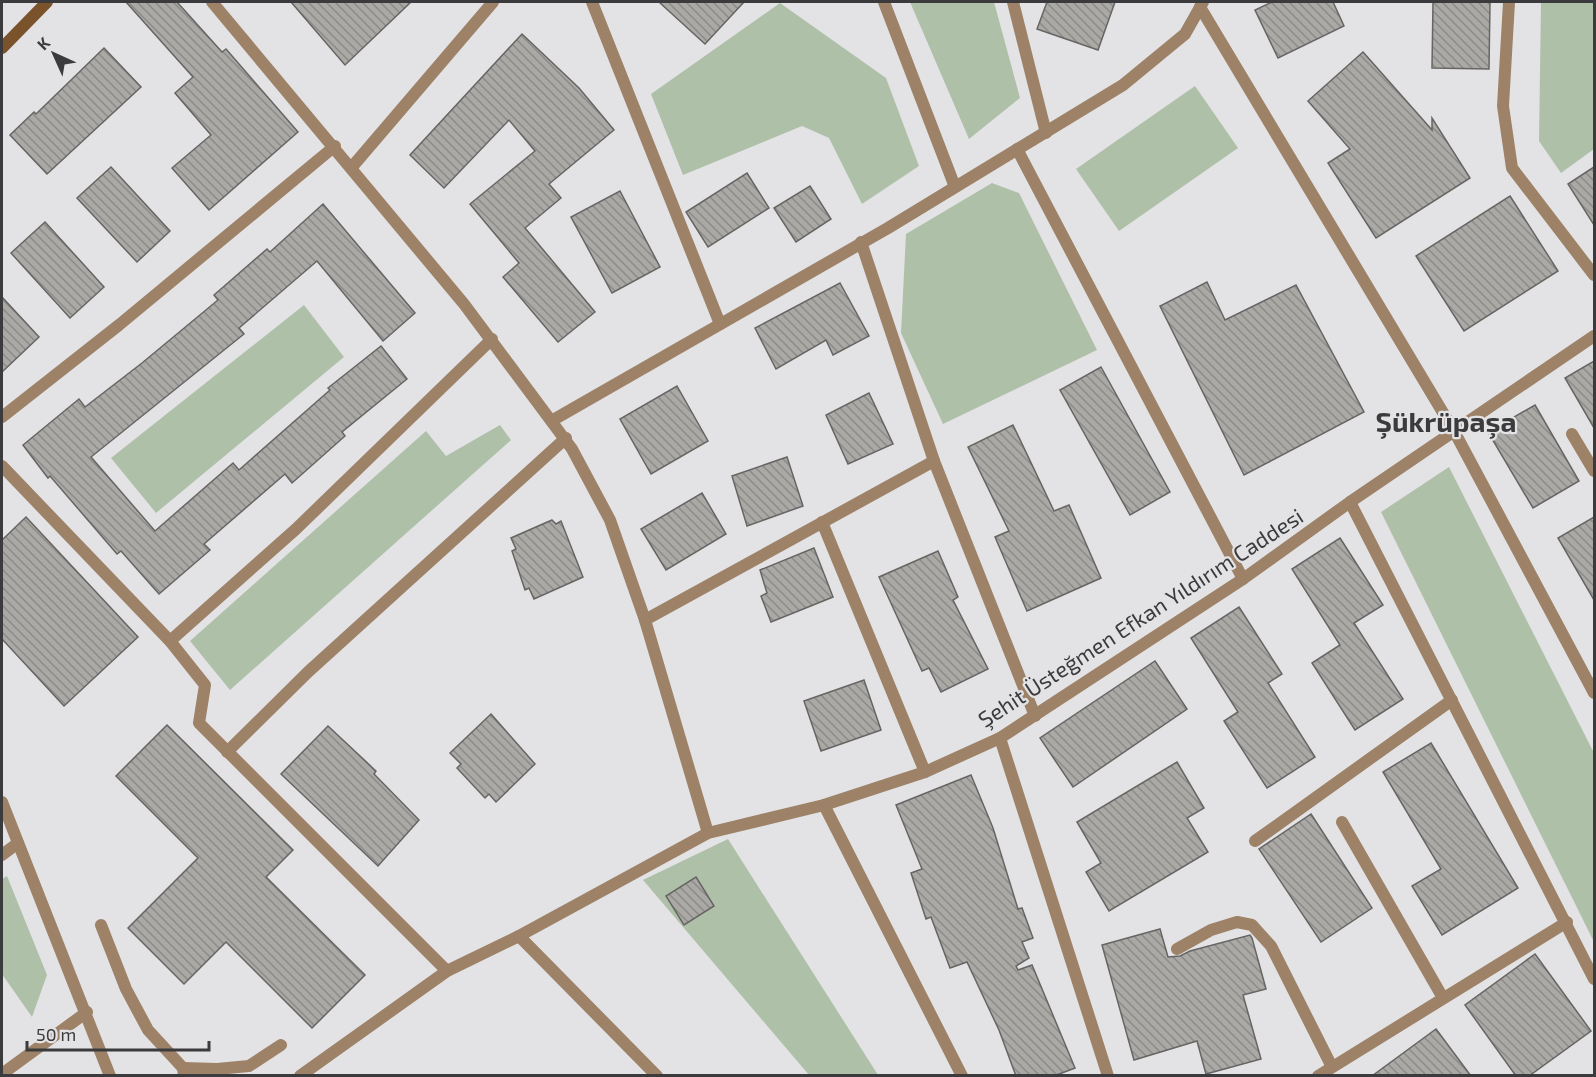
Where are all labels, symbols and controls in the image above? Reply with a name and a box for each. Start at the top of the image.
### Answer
north arrow [24,24,84,84]
text: K [33,32,54,53]
district label: Şükrüpaşa [1376,404,1516,439]
street label: Şehit Üsteğmen Efkan Yıldırım Caddesi [973,502,1308,734]
scale bar [27,1014,208,1052]
text: 50 m [36,1023,76,1045]

